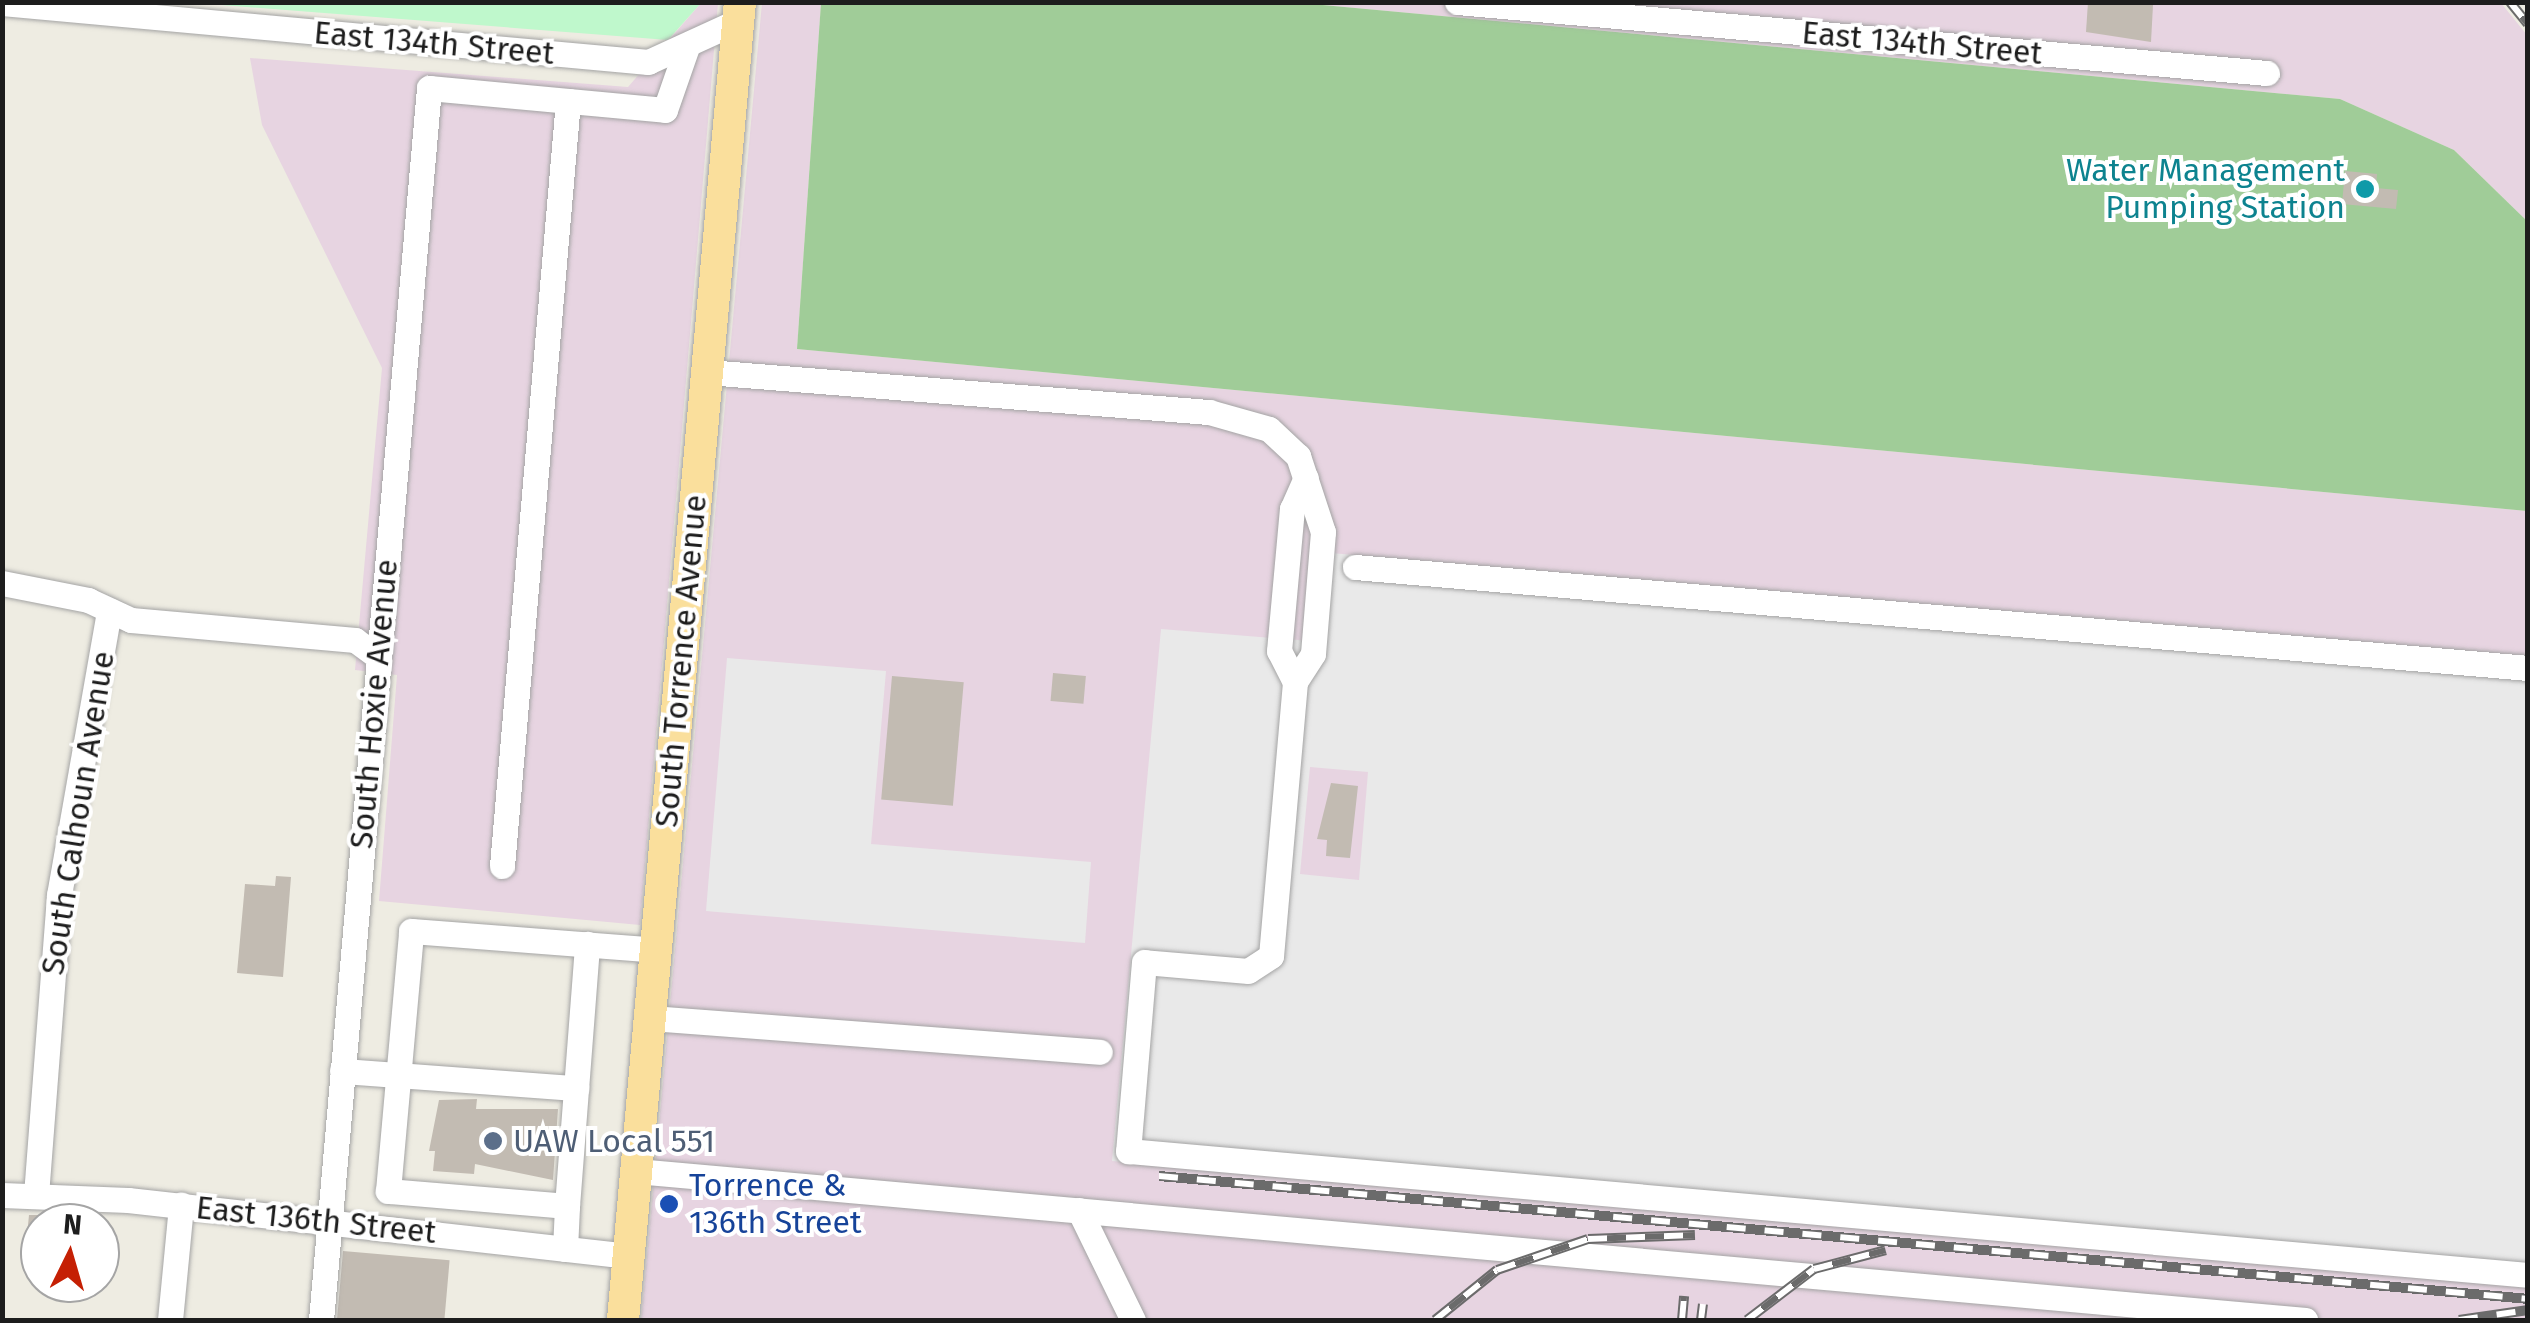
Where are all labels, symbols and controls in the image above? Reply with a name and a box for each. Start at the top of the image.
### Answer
street label: East 134th Street [312,13,556,73]
street label: East 134th Street [1800,13,2044,73]
place label: Water Management Pumping Station [2066,152,2345,227]
marker: Water Management Pumping Station [2354,178,2376,200]
street label: South Torrence Avenue [647,493,715,829]
street label: South Hoxie Avenue [342,558,406,850]
street label: South Calhoun Avenue [33,648,123,978]
place label: UAW Local 551 [513,1122,715,1160]
marker: UAW Local 551 [482,1130,504,1152]
place label: Torrence & 136th Street [689,1167,861,1242]
street label: East 136th Street [194,1188,438,1252]
marker: Torrence & 136th Street [658,1193,680,1215]
north arrow [20,1203,120,1303]
text: N [62,1207,83,1242]

